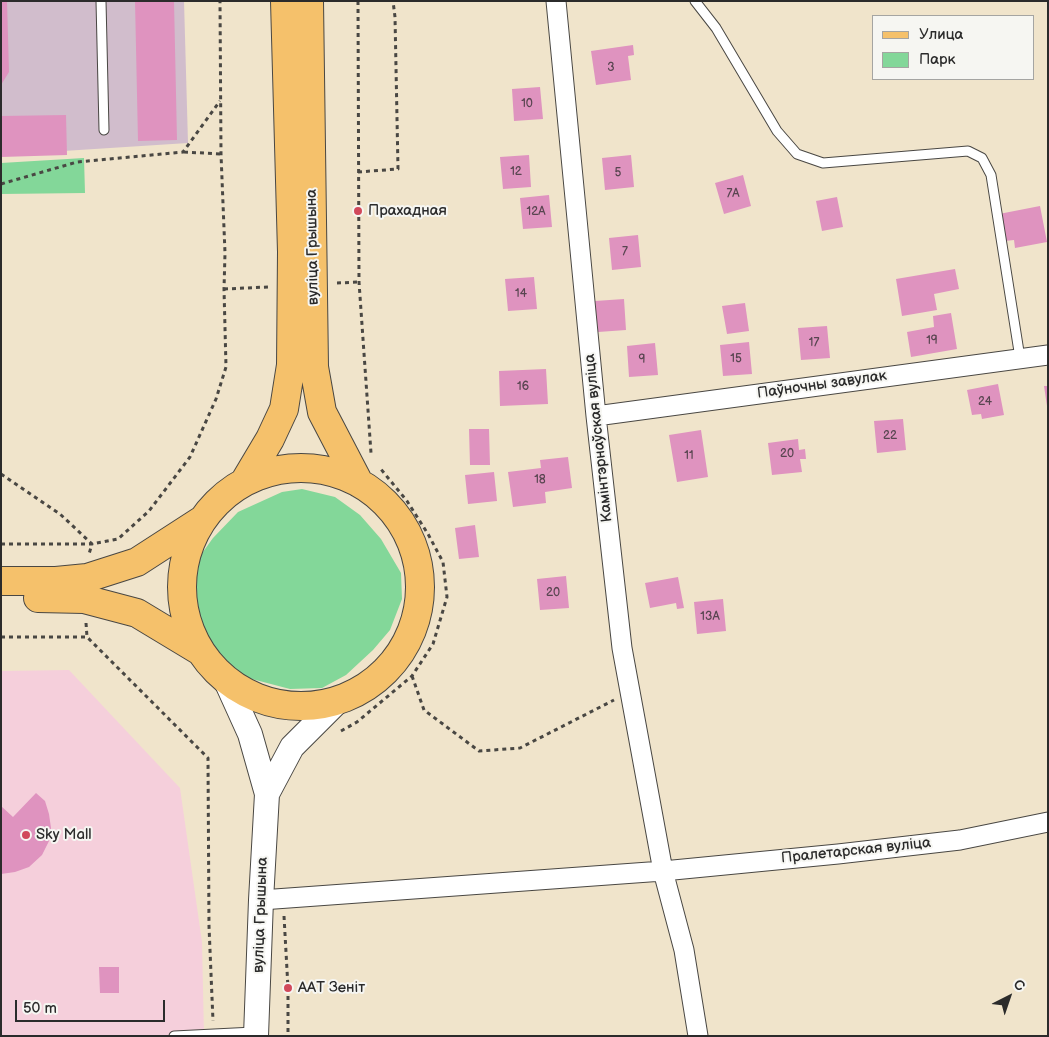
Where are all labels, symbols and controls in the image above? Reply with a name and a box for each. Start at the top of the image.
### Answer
legend [872,15,1034,80]
text: Улица [919,25,963,44]
text: Парк [919,50,956,69]
house number: 3 [607,61,615,75]
house number: 10 [521,97,533,111]
house number: 12 [510,165,522,179]
house number: 5 [615,166,621,180]
house number: 7А [726,187,740,201]
street label: вуліца Грышына [303,189,323,305]
place label: Прахадная [368,202,447,220]
marker: Прахадная [352,205,364,217]
house number: 12А [527,205,545,219]
house number: 7 [622,245,628,259]
house number: 14 [515,287,527,301]
house number: 19 [926,334,938,348]
house number: 17 [809,336,819,350]
house number: 15 [730,352,742,366]
street label: Камінтэрнаўская вуліца [581,353,617,523]
house number: 9 [639,353,645,367]
street label: Паўночны завулак [756,367,888,403]
house number: 16 [517,380,529,394]
house number: 24 [978,395,992,409]
house number: 22 [883,429,897,443]
house number: 20 [780,447,794,461]
house number: 11 [684,449,694,463]
house number: 18 [534,473,546,487]
house number: 20 [546,586,560,600]
house number: 13А [700,610,720,624]
place label: Sky Mall [36,826,92,844]
marker: Sky Mall [20,829,32,841]
street label: Пралетарская вуліца [780,834,932,868]
street label: вуліца Грышына [250,857,272,973]
north arrow [984,972,1034,1022]
text: С [1010,976,1028,995]
place label: ААТ Зеніт [298,979,365,997]
marker: ААТ Зеніт [282,982,294,994]
scale bar [18,990,168,1022]
text: 50 m [23,999,57,1018]

